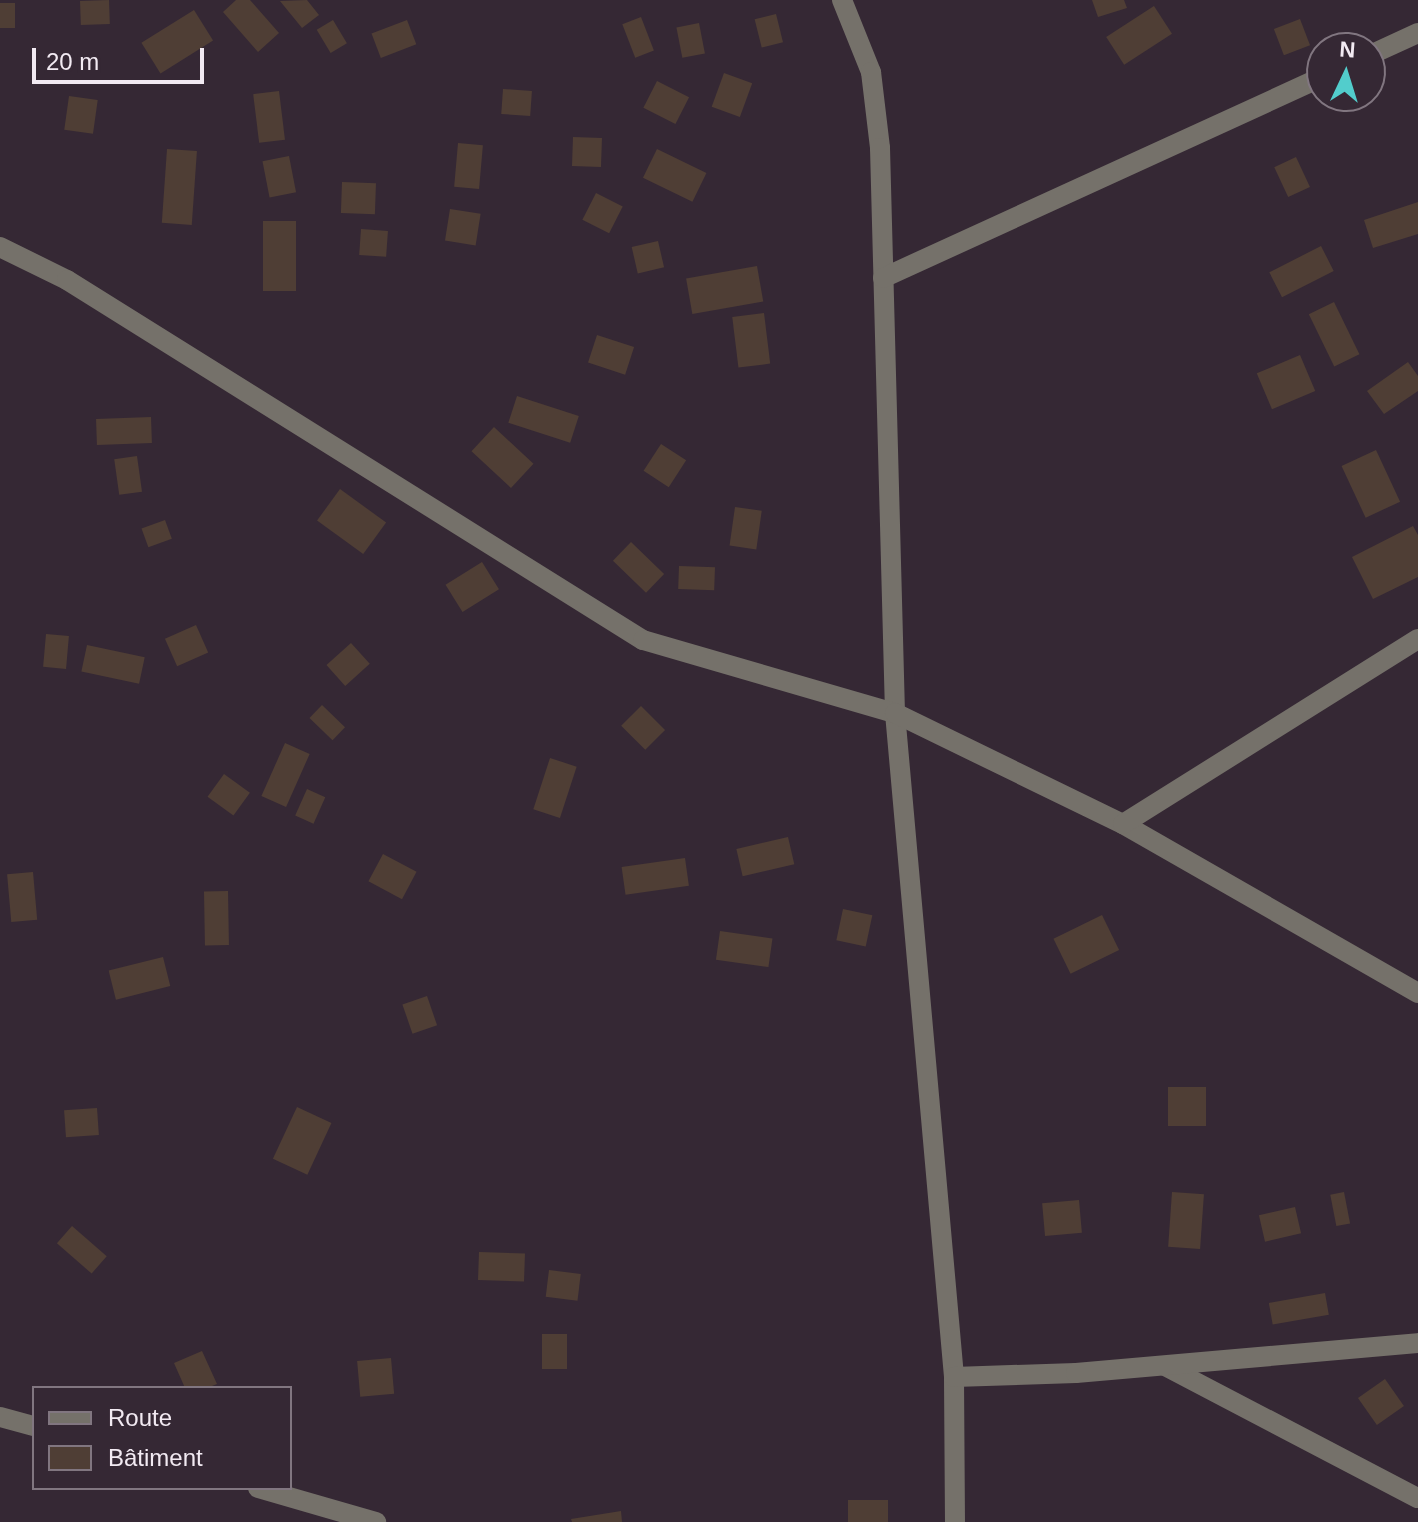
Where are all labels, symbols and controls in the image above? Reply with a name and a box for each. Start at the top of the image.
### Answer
scale bar [36,32,208,82]
north arrow [1306,32,1386,112]
text: N [1339,37,1356,63]
text: 20 m [46,48,99,75]
legend [32,1386,292,1490]
text: Route [108,1404,172,1431]
text: Bâtiment [108,1444,203,1471]

